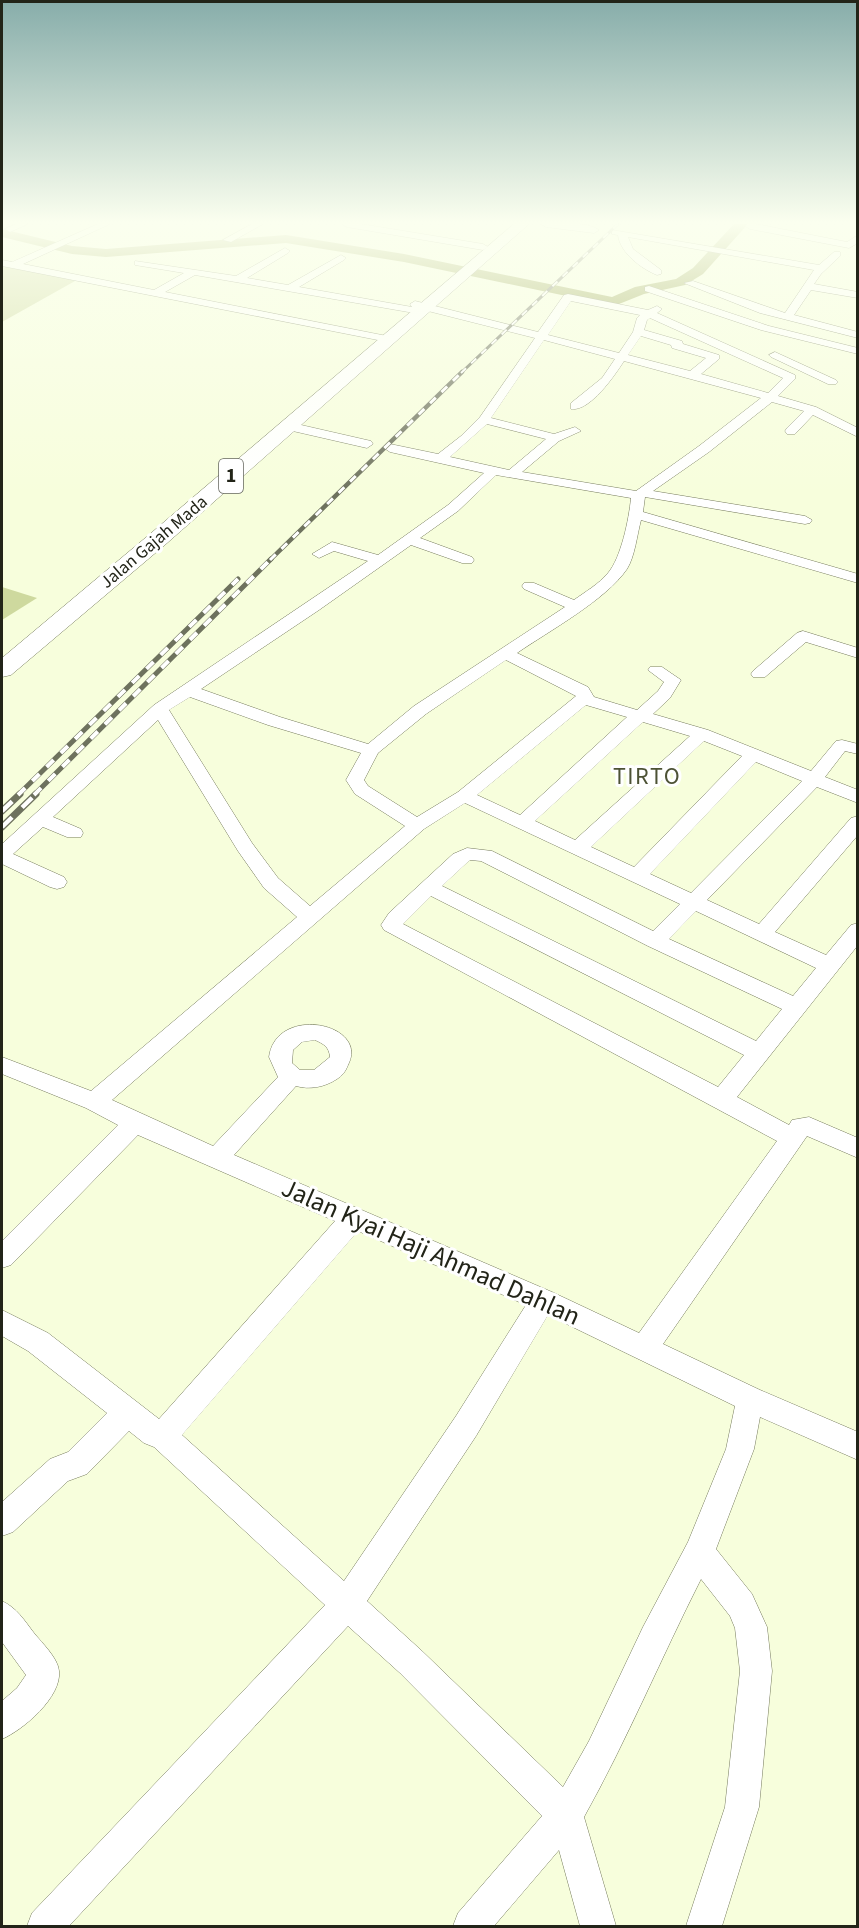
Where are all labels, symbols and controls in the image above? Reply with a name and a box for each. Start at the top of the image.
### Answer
road number: 1 [219,459,243,493]
street label: Jalan Gajah Mada [95,490,213,594]
district label: TIRTO [613,759,681,794]
street label: Jalan Kyai Haji Ahmad Dahlan [276,1169,586,1335]

